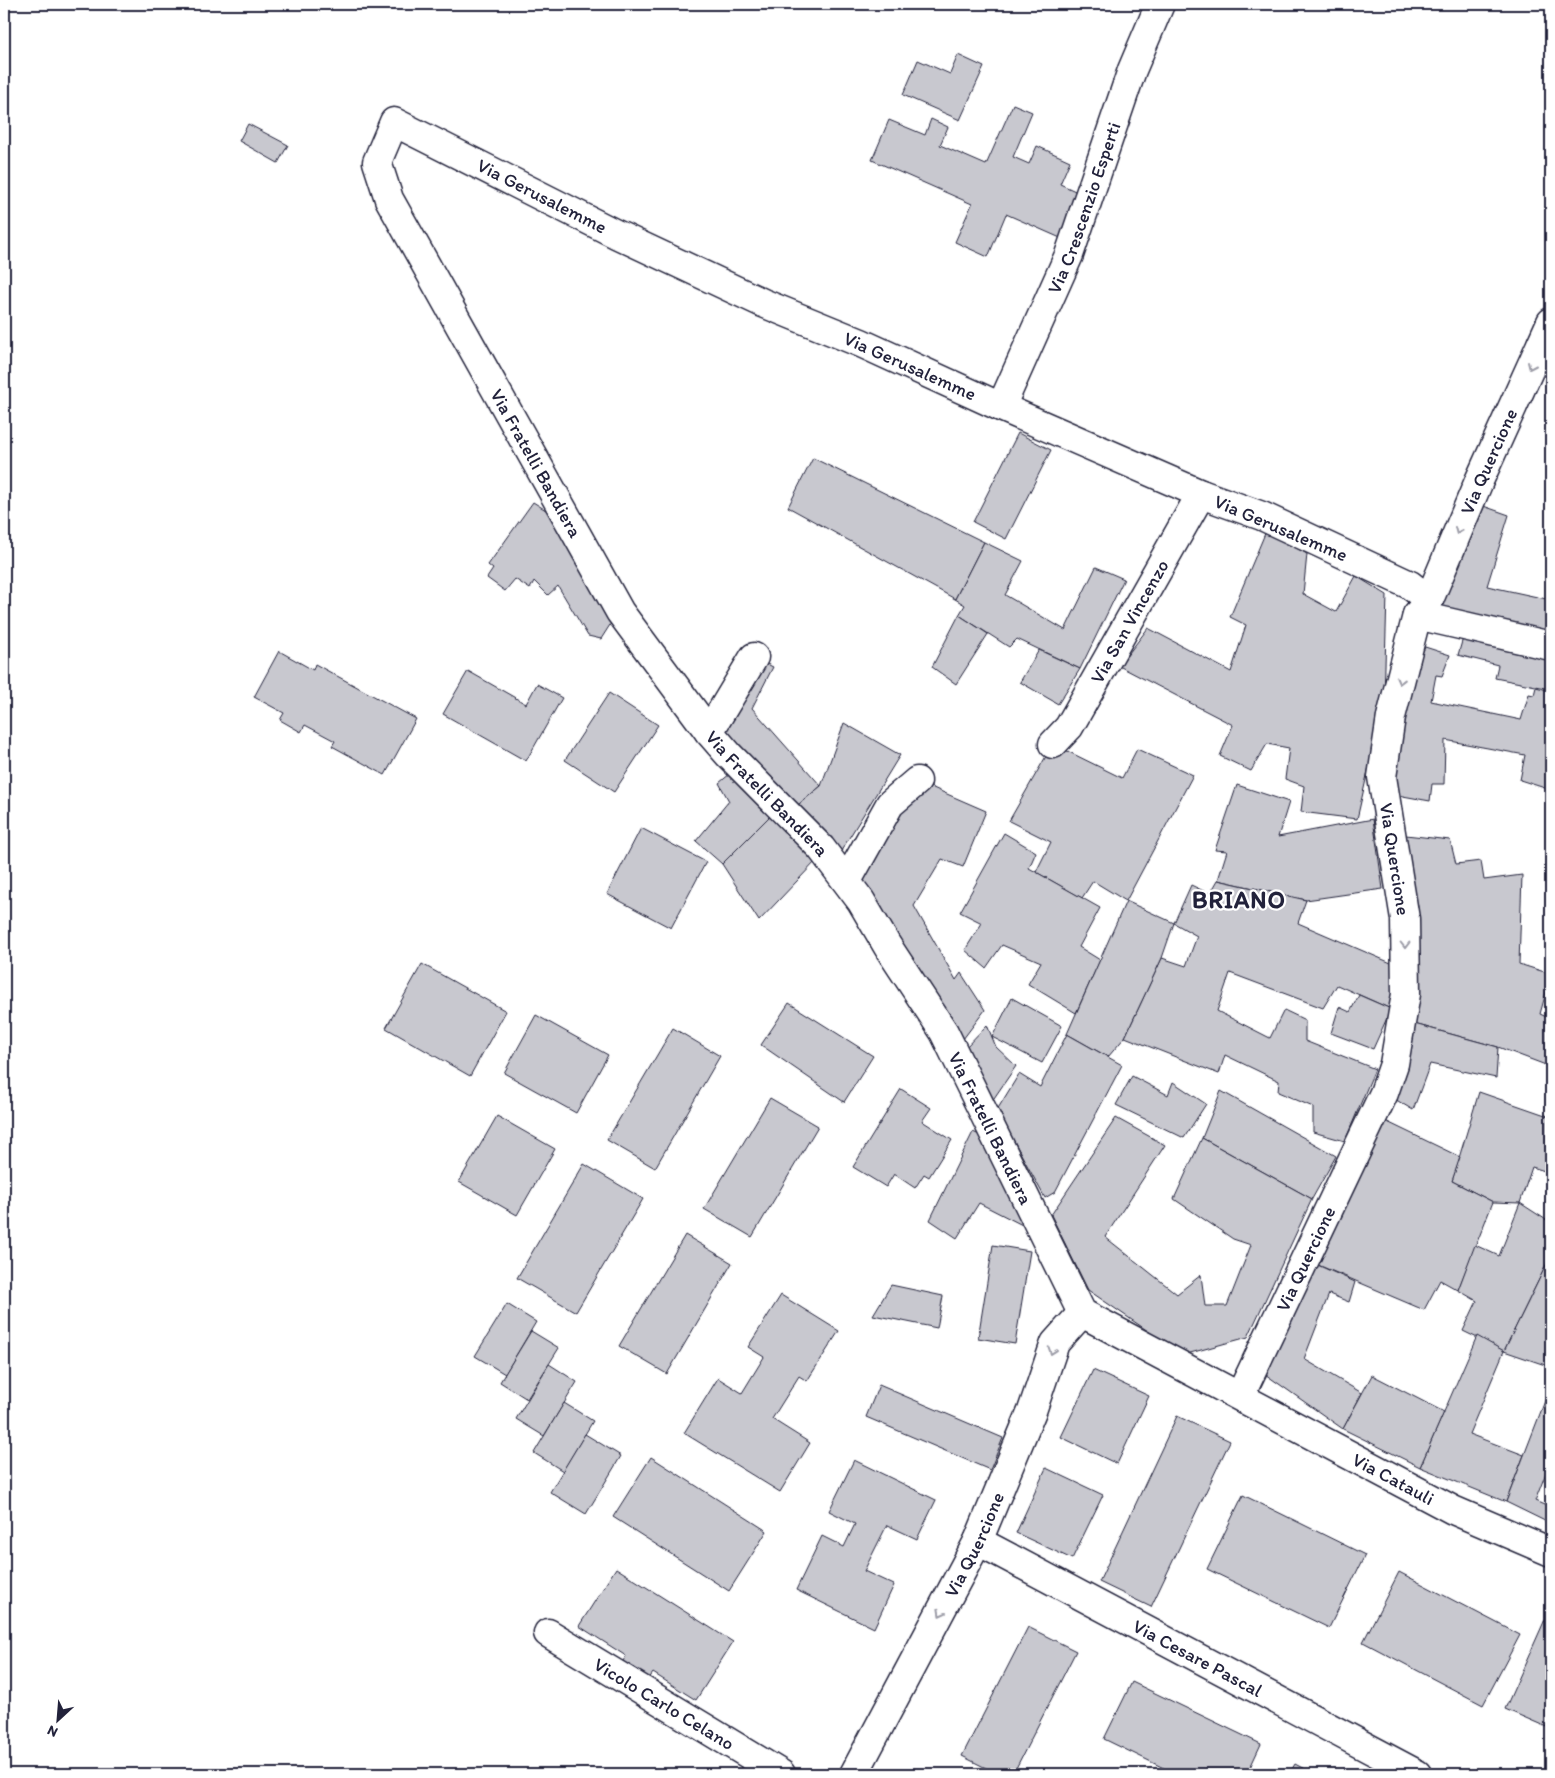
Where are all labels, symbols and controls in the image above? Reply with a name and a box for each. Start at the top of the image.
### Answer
street label: Via Crescenzio Esperti [1042,119,1125,297]
street label: Via Gerusalemme [473,153,611,239]
street label: Via Gerusalemme [840,326,980,406]
one-way arrow [1527,361,1538,370]
street label: Via Fratelli Bandiera [486,384,587,542]
street label: Via Quercione [1455,405,1522,518]
street label: Via Gerusalemme [1211,490,1351,566]
one-way arrow [1454,526,1465,535]
street label: Via San Vincenzo [1085,555,1173,687]
one-way arrow [1396,677,1406,685]
street label: Via Fratelli Bandiera [701,725,834,861]
street label: Via Quercione [1375,801,1415,917]
district label: BRIANO [1192,885,1286,914]
one-way arrow [1400,942,1410,949]
street label: Via Fratelli Bandiera [944,1048,1038,1208]
street label: Via Quercione [1270,1202,1340,1315]
one-way arrow [1048,1346,1058,1354]
street label: Via Catauli [1349,1447,1439,1510]
street label: Via Quercione [939,1489,1009,1601]
one-way arrow [937,1607,947,1616]
street label: Via Cesare Pascal [1129,1614,1267,1702]
street label: Vicolo Carlo Celano [590,1652,739,1755]
north arrow [32,1696,82,1746]
text: N [45,1722,60,1741]

